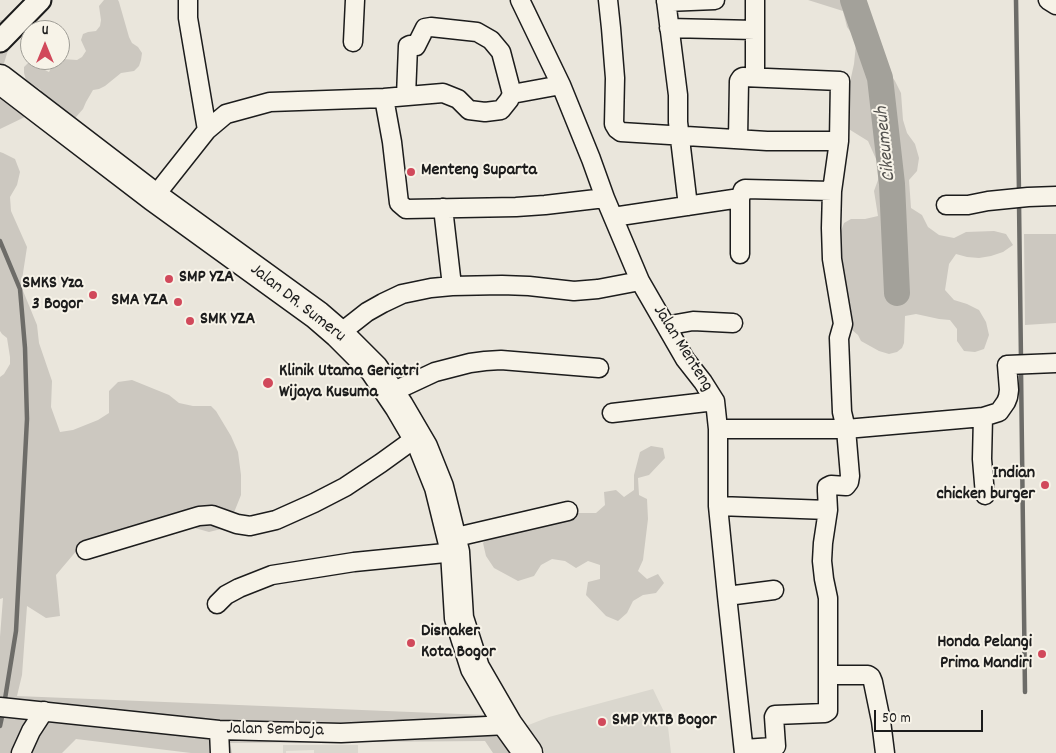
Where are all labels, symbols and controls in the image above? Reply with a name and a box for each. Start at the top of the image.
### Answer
north arrow [20,20,70,70]
text: U [42,21,48,41]
water label: Cikeumeuh [872,105,902,183]
place label: Menteng Suparta [421,161,537,183]
marker: Menteng Suparta [405,166,417,178]
street label: Jalan DR. Sumeru [245,260,349,348]
place label: SMP YZA [179,268,234,290]
marker: SMP YZA [163,273,175,285]
place label: SMKS Yza 3 Bogor [22,274,83,316]
marker: SMKS Yza 3 Bogor [87,289,99,301]
place label: SMA YZA [111,291,168,313]
marker: SMA YZA [172,296,184,308]
street label: Jalan Menteng [647,302,717,396]
place label: SMK YZA [200,310,255,332]
marker: SMK YZA [184,315,196,327]
place label: Klinik Utama Geriatri Wijaya Kusuma [279,362,419,404]
marker: Klinik Utama Geriatri Wijaya Kusuma [261,376,275,390]
place label: Indian chicken burger [937,464,1035,506]
marker: Indian chicken burger [1039,479,1051,491]
place label: Disnaker Kota Bogor [421,622,496,664]
place label: Honda Pelangi Prima Mandiri [937,633,1032,676]
marker: Disnaker Kota Bogor [405,637,417,649]
marker: Honda Pelangi Prima Mandiri [1036,648,1048,660]
scale bar [876,700,985,732]
text: 50 m [882,708,911,730]
place label: SMP YKTB Bogor [612,711,717,733]
marker: SMP YKTB Bogor [596,716,608,728]
street label: Jalan Semboja [226,719,324,743]

